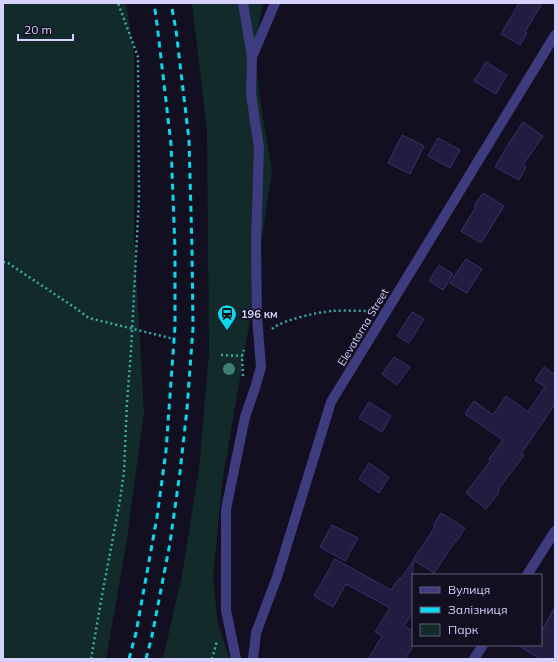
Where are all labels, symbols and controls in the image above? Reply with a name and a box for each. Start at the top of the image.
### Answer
scale bar [18,16,73,42]
text: 20 m [24,22,52,37]
street label: Elevatorna Street [334,286,392,368]
station icon: 196 км [216,303,238,331]
place label: 196 км [241,307,278,321]
legend [412,574,542,646]
text: Вулиця [448,582,490,597]
text: Залізниця [448,602,508,617]
text: Парк [448,622,479,637]

